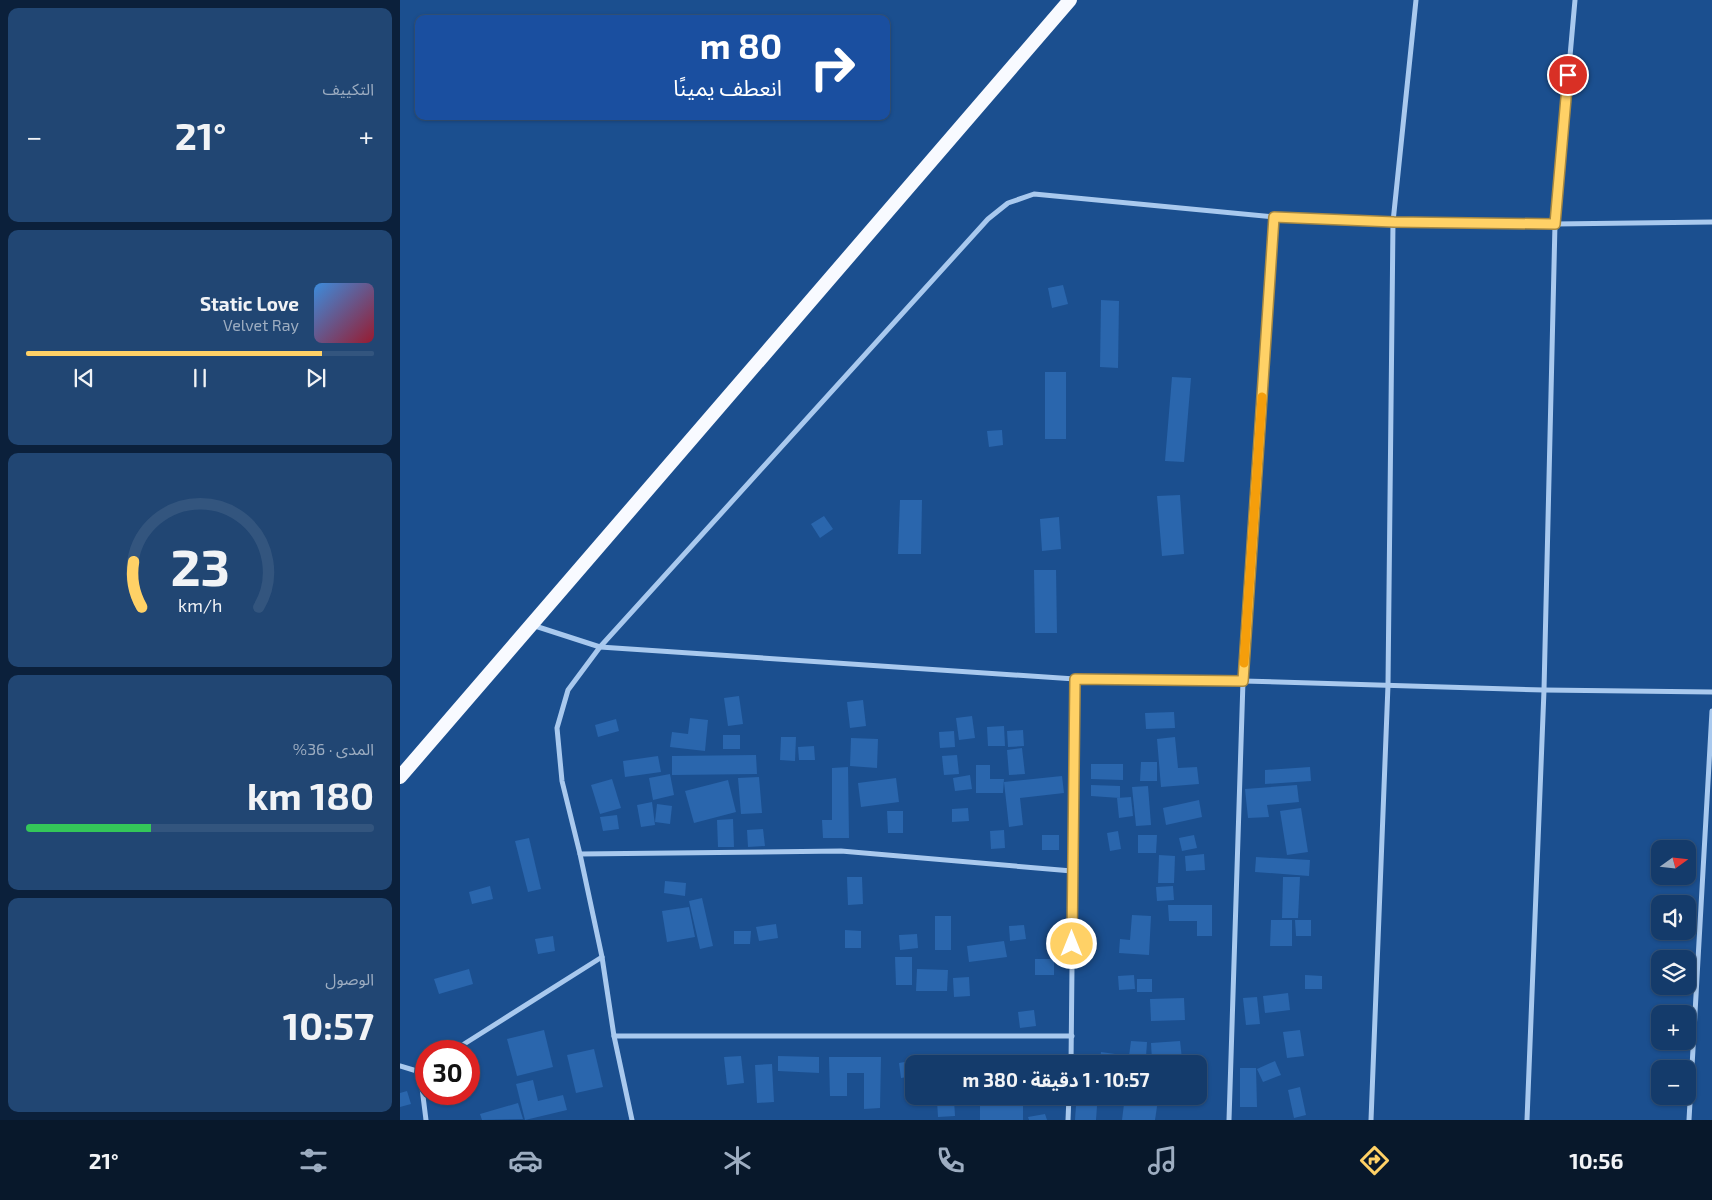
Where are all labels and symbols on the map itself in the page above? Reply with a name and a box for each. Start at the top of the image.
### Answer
pin [1547,54,1589,96]
north arrow [1651,840,1696,885]
position arrow [1045,917,1097,969]
speed limit sign: 30 [415,1040,480,1105]

